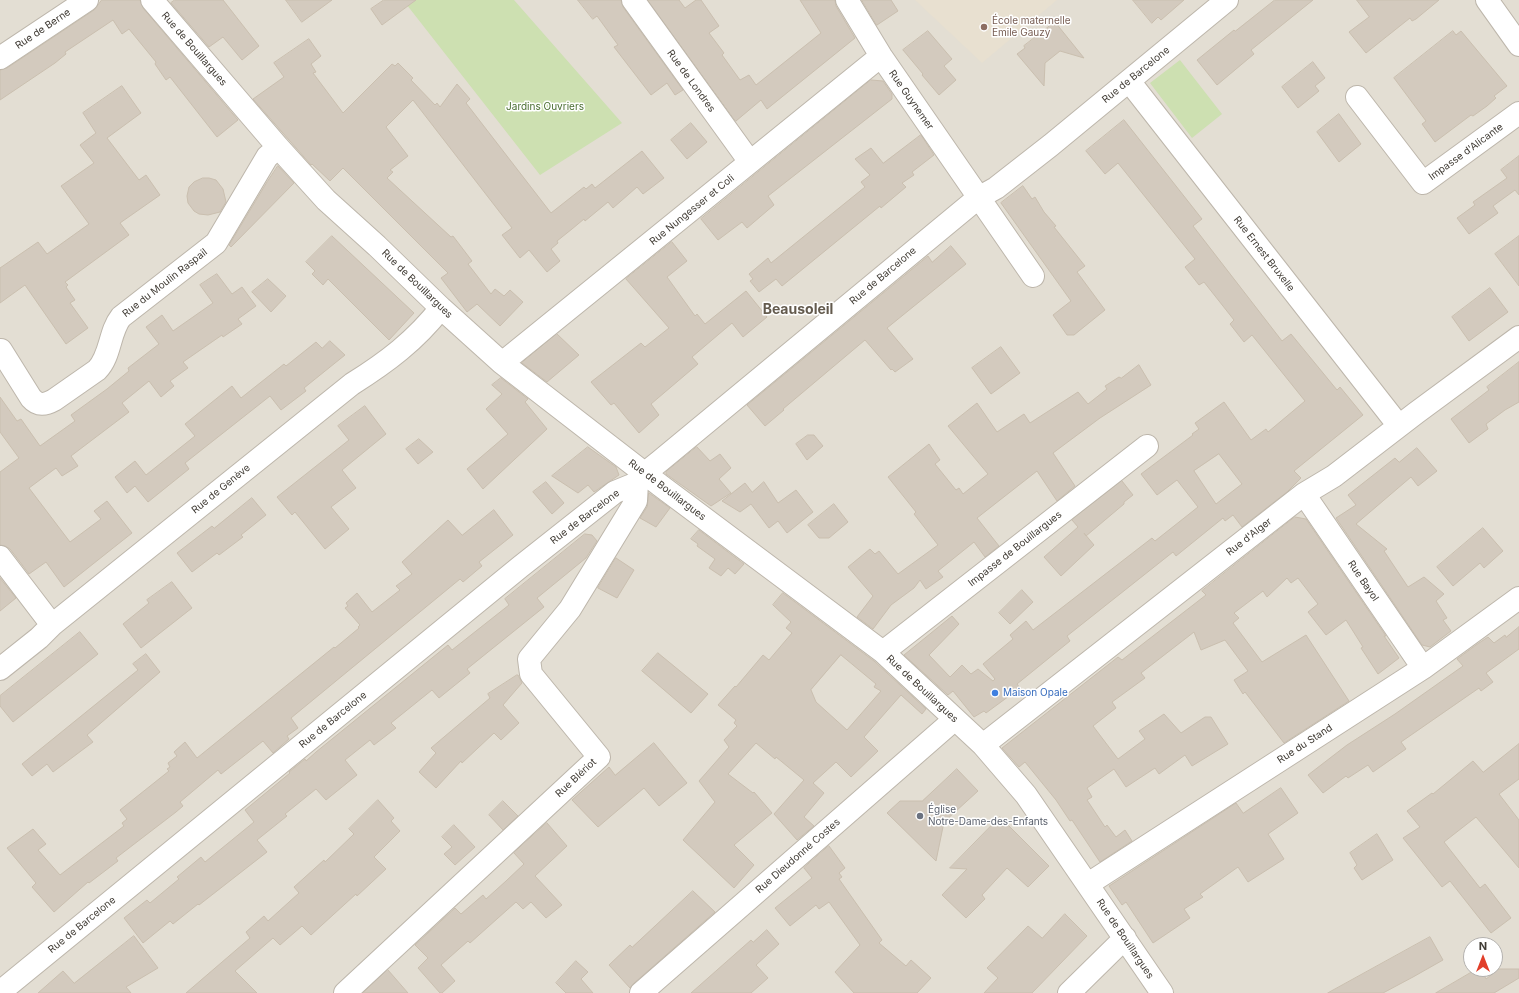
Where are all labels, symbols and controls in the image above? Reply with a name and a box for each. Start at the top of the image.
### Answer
street label: Rue de Berne [13,6,73,52]
street label: Rue de Bouillargues [159,10,229,88]
place label: École maternelle Emile Gauzy [992,15,1070,38]
marker: École maternelle Emile Gauzy [979,22,989,32]
street label: Rue de Barcelone [1100,44,1172,106]
street label: Rue de Londres [664,47,718,115]
street label: Rue Guynemer [886,68,936,132]
park label: Jardins Ouvriers [506,101,584,113]
street label: Impasse d'Alicante [1427,121,1505,183]
street label: Rue Nungesser et Coli [647,172,737,248]
street label: Rue Ernest Bruxelle [1231,214,1297,294]
street label: Rue de Barcelone [847,245,919,307]
street label: Rue du Moulin Raspail [120,246,210,320]
street label: Rue de Bouillargues [379,247,455,321]
district label: Beausoleil [763,302,833,318]
street label: Rue de Bouillargues [626,457,708,523]
street label: Rue de Genève [189,462,253,516]
street label: Rue de Barcelone [548,487,622,547]
street label: Impasse de Bouillargues [966,509,1064,589]
street label: Rue d'Alger [1224,516,1274,558]
street label: Rue Bayol [1345,558,1381,604]
street label: Rue de Bouillargues [884,653,960,725]
place label: Maison Opale [1003,687,1068,699]
marker: Maison Opale [990,688,1000,698]
street label: Rue de Barcelone [297,689,369,751]
street label: Rue du Stand [1275,722,1335,766]
street label: Rue Blériot [553,756,599,800]
place label: Église Notre-Dame-des-Enfants [928,804,1048,828]
marker: Église Notre-Dame-des-Enfants [915,811,925,821]
street label: Rue Dieudonné Costes [753,816,843,896]
street label: Rue de Barcelone [46,894,118,956]
street label: Rue de Bouillargues [1094,897,1156,981]
north arrow [1463,937,1503,977]
text: N [1479,939,1487,953]

